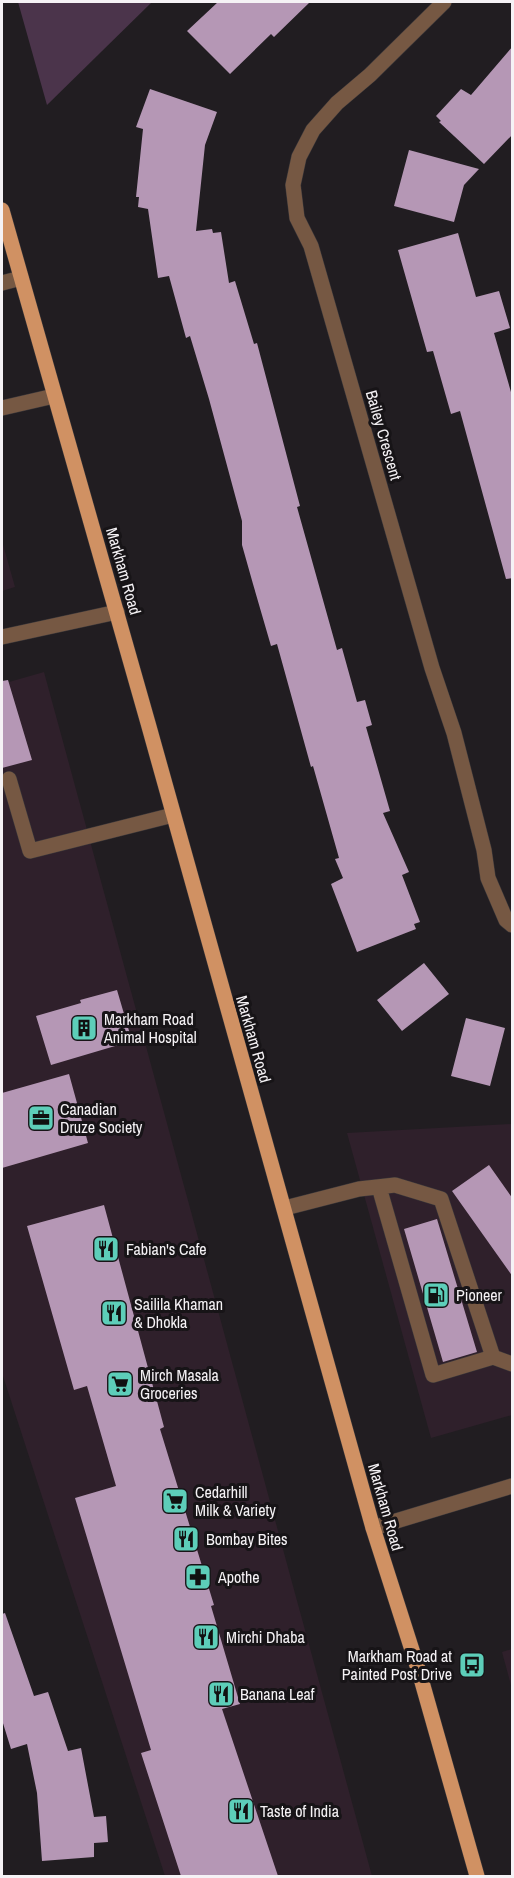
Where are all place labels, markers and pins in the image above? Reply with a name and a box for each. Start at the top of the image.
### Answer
place label: Markham Road Animal Hospital [103,1008,197,1048]
building icon: Markham Road Animal Hospital [69,1013,99,1043]
place label: Canadian Druze Society [60,1098,143,1138]
office icon: Canadian Druze Society [26,1103,56,1133]
restaurant icon: Fabian's Cafe [91,1234,121,1264]
place label: Fabian's Cafe [126,1238,207,1260]
fuel station icon: Pioneer [421,1280,451,1310]
place label: Pioneer [456,1284,503,1306]
place label: Sailila Khaman & Dhokla [134,1293,223,1333]
restaurant icon: Sailila Khaman & Dhokla [99,1298,129,1328]
place label: Mirch Masala Groceries [140,1364,219,1404]
supermarket icon: Mirch Masala Groceries [105,1369,135,1399]
place label: Cedarhill Milk & Variety [195,1481,276,1521]
supermarket icon: Cedarhill Milk & Variety [160,1486,190,1516]
restaurant icon: Bombay Bites [171,1524,201,1554]
place label: Bombay Bites [206,1528,288,1550]
pharmacy icon: Apothe [183,1562,213,1592]
place label: Apothe [217,1566,260,1588]
restaurant icon: Mirchi Dhaba [191,1622,221,1652]
place label: Mirchi Dhaba [226,1626,305,1648]
place label: Markham Road at Painted Post Drive [342,1645,452,1685]
bus stop icon: Markham Road at Painted Post Drive [457,1650,487,1680]
restaurant icon: Banana Leaf [206,1679,236,1709]
place label: Banana Leaf [240,1683,315,1705]
restaurant icon: Taste of India [226,1796,256,1826]
place label: Taste of India [260,1800,340,1822]

